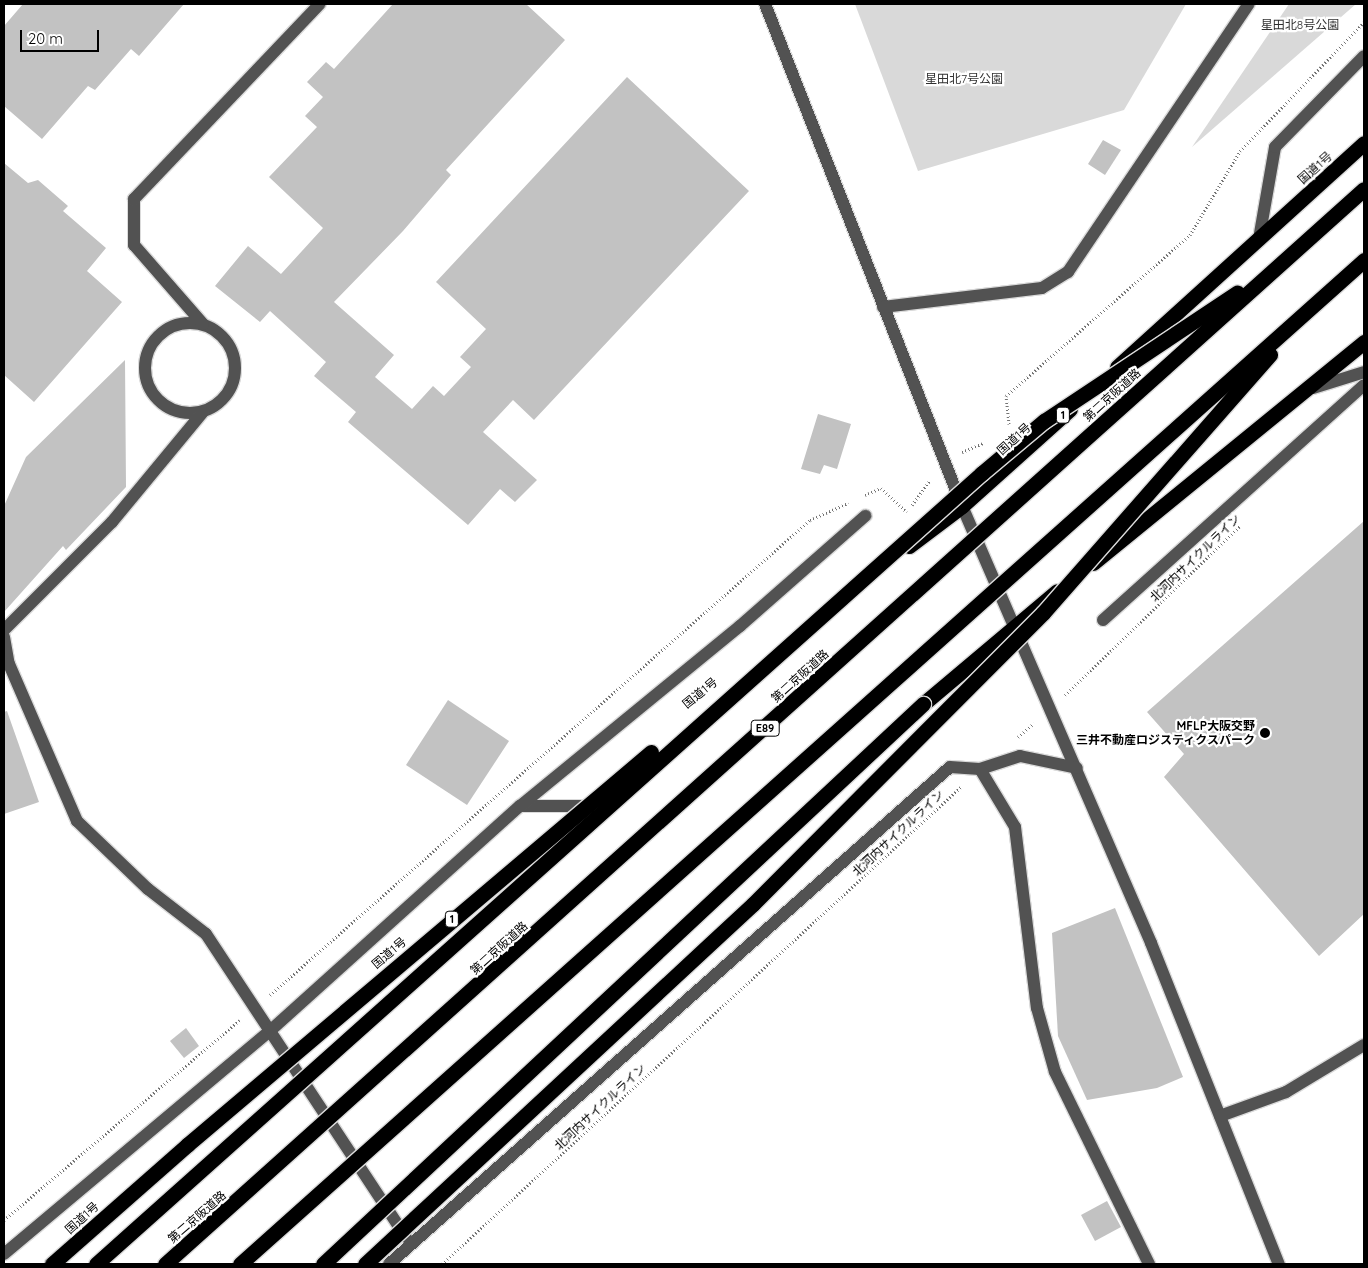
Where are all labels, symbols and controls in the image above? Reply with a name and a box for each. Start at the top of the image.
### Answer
park label: 星田北8号公園 [1261,18,1339,32]
scale bar [22,20,101,52]
text: 20 m [28,29,63,48]
park label: 星田北7号公園 [925,72,1003,86]
street label: 国道1号 [1295,149,1335,187]
street label: 第二京阪道路 [1080,366,1144,424]
road number: 1 [1056,406,1070,424]
street label: 国道1号 [994,420,1034,458]
street label: 北河内サイクルライン [1147,511,1243,605]
street label: 第二京阪道路 [768,647,832,705]
street label: 国道1号 [680,675,720,711]
place label: MFLP大阪交野 三井不動産ロジスティクスパーク [1075,719,1255,747]
road number: E89 [750,720,780,736]
marker: MFLP大阪交野 三井不動産ロジスティクスパーク [1259,727,1271,739]
street label: 北河内サイクルライン [849,787,947,879]
road number: 1 [444,911,460,928]
street label: 第二京阪道路 [467,919,531,977]
street label: 国道1号 [369,934,409,972]
street label: 北河内サイクルライン [551,1061,649,1153]
street label: 第二京阪道路 [165,1188,229,1246]
street label: 国道1号 [62,1199,102,1237]

